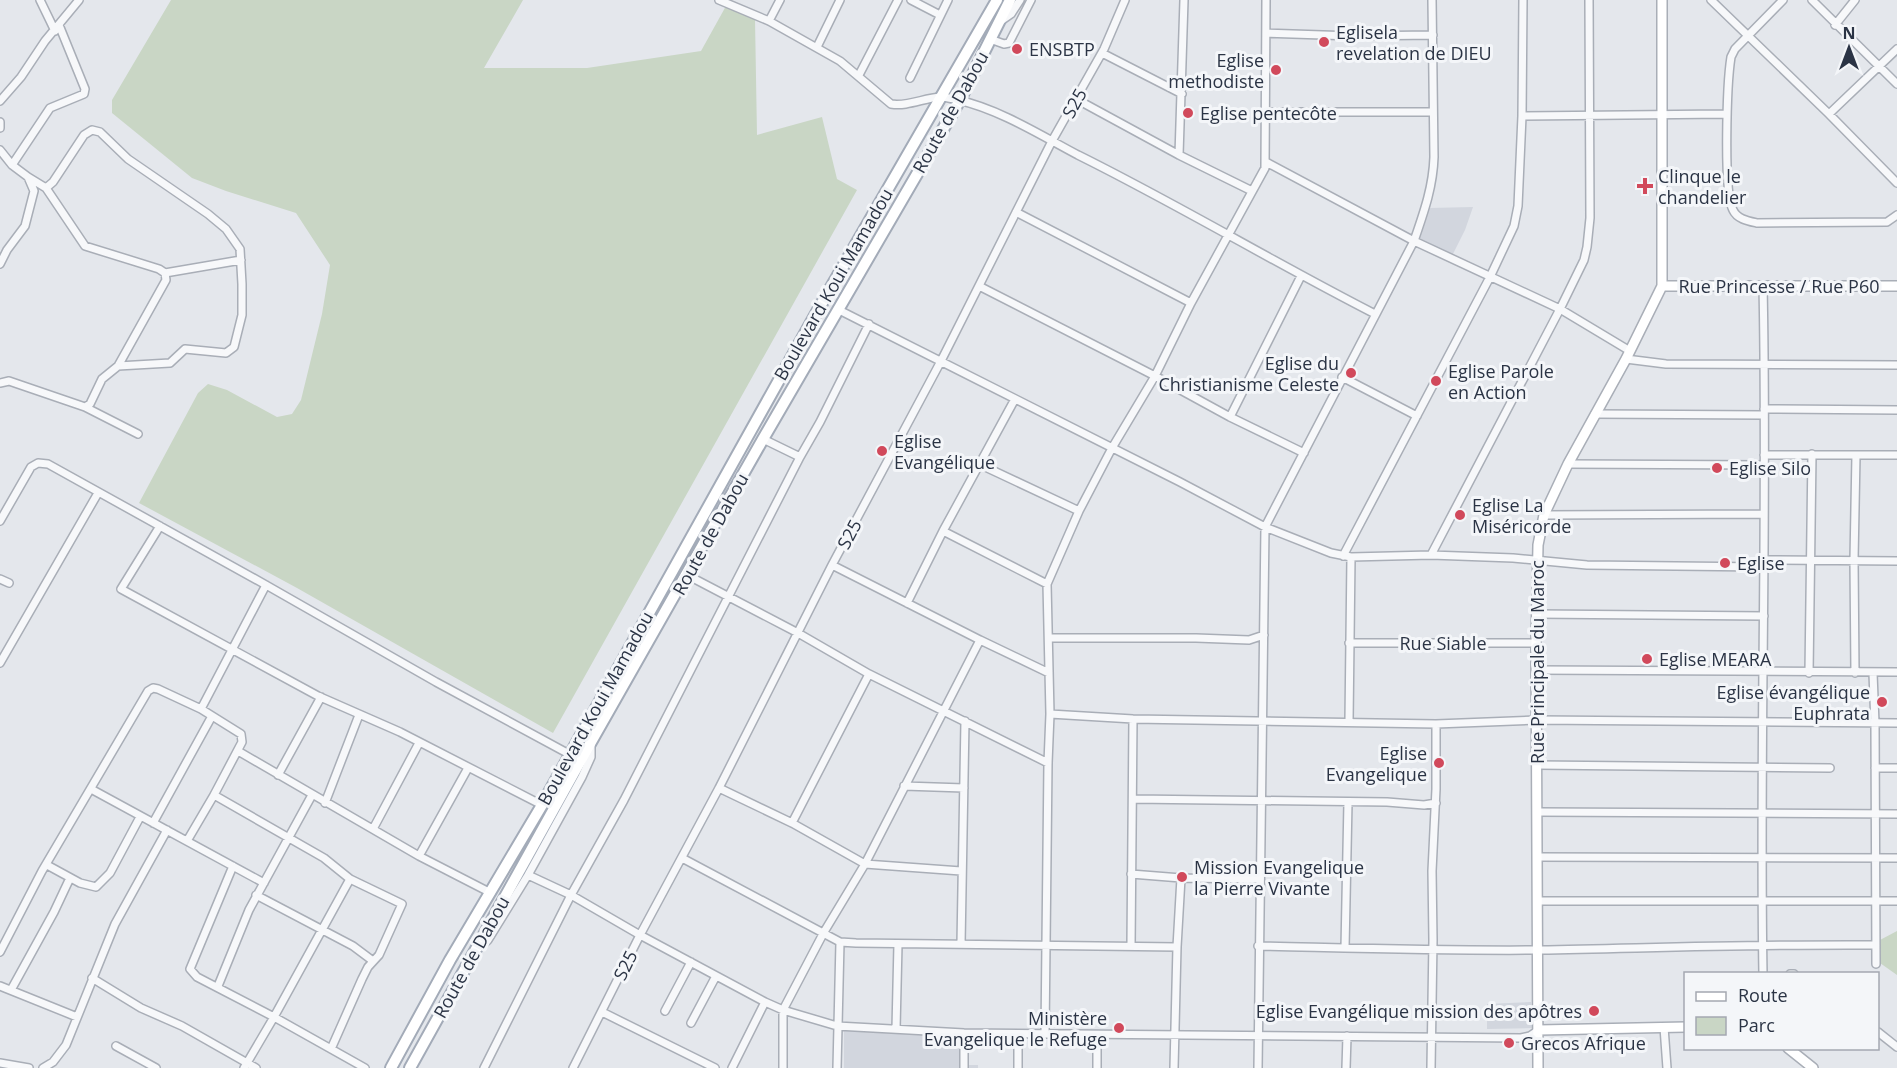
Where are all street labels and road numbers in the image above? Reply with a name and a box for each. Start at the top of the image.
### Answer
street label: Route de Dabou [907,47,993,177]
street label: S25 [1056,84,1092,122]
street label: Boulevard Koui Mamadou [768,184,898,384]
street label: Rue Princesse / Rue P60 [1679,274,1880,298]
street label: Route de Dabou [667,469,753,599]
street label: S25 [831,515,867,553]
street label: Rue Principale du Maroc [1525,560,1549,764]
street label: Boulevard Koui Mamadou [532,607,658,809]
street label: Rue Siable [1399,631,1487,655]
street label: Route de Dabou [428,892,514,1022]
street label: S25 [608,946,642,984]

